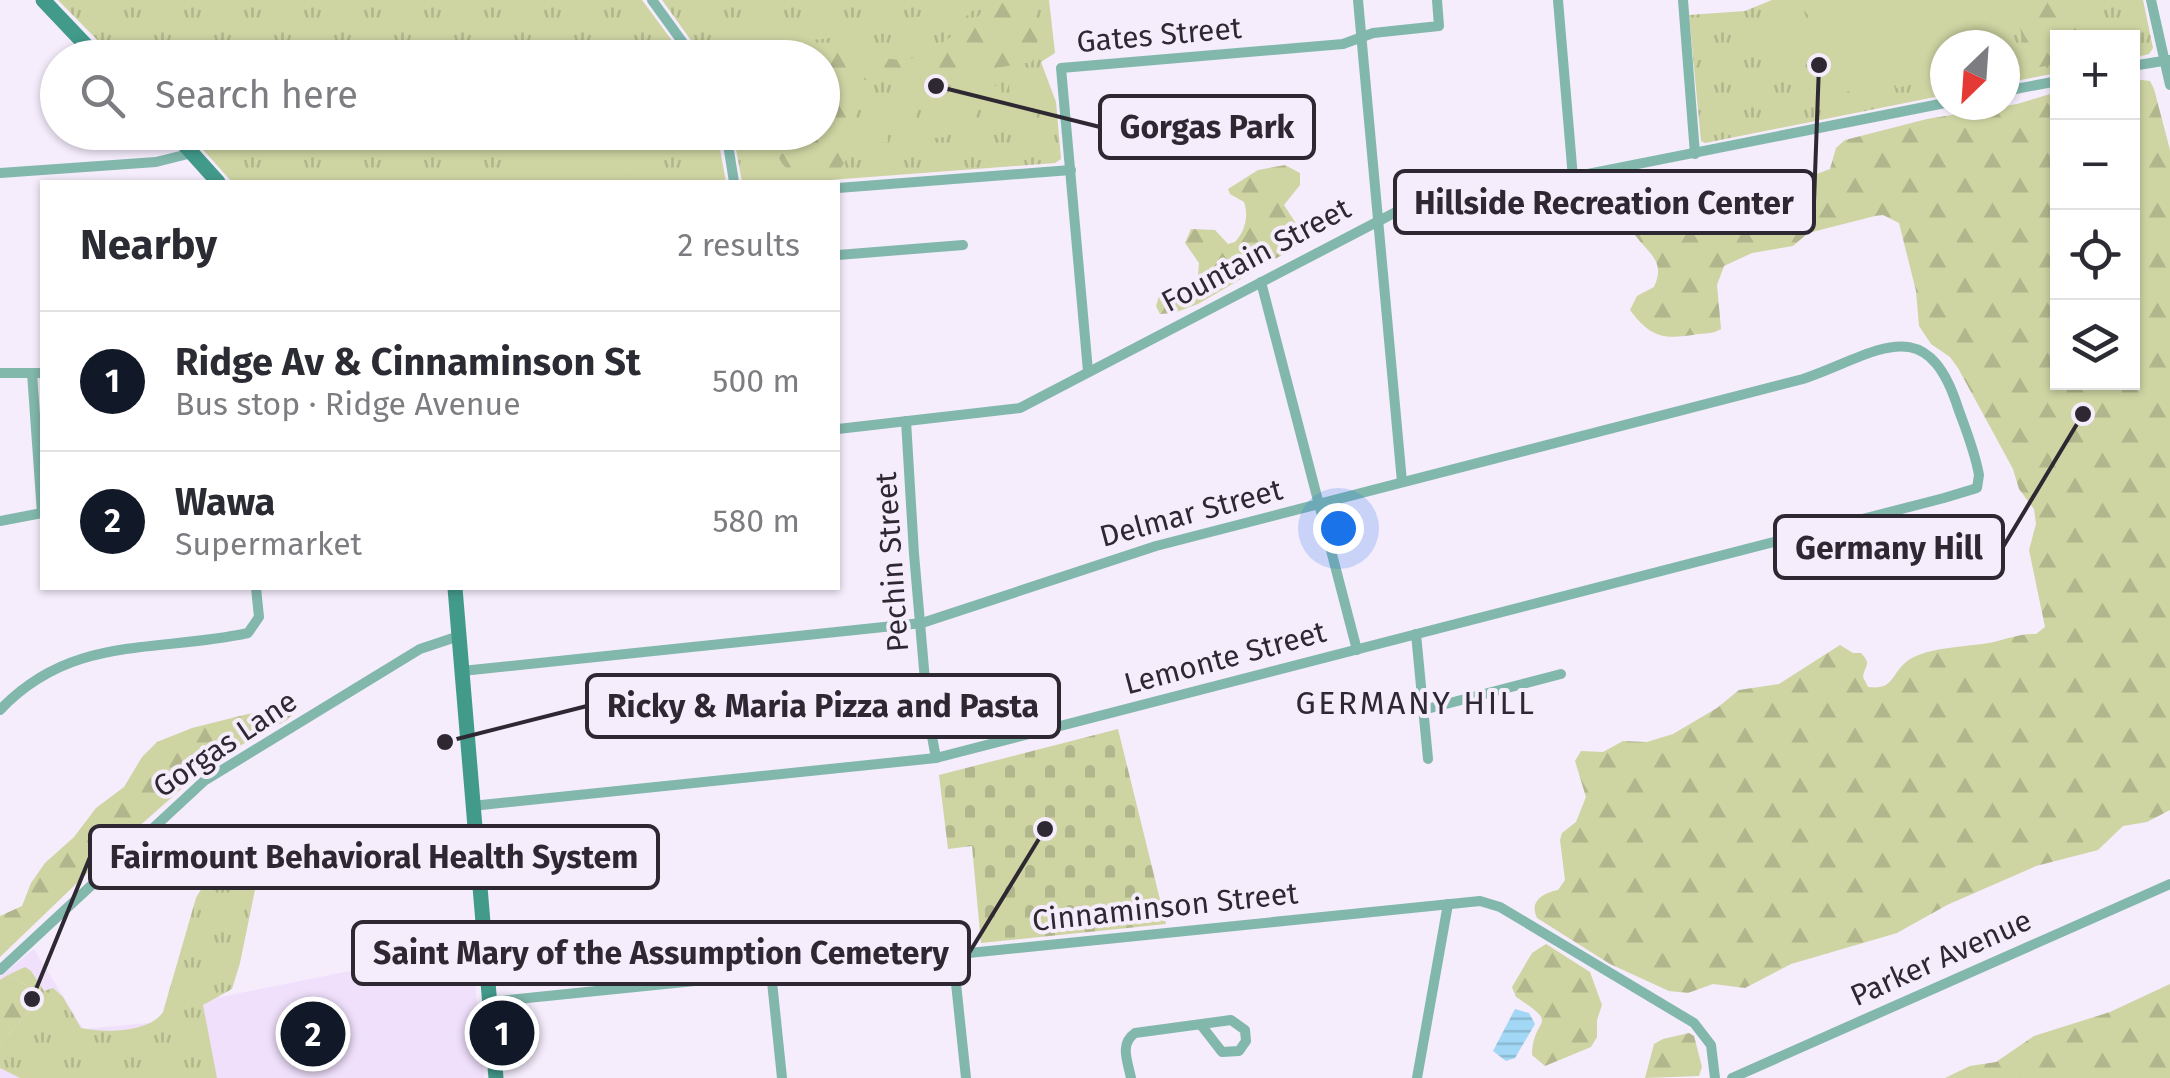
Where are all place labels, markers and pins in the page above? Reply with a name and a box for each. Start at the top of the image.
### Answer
callout: Gorgas Park [1100,96,1314,158]
callout: Hillside Recreation Center [1395,171,1814,233]
callout: Germany Hill [1775,516,2003,578]
callout: Ricky & Maria Pizza and Pasta [587,675,1059,737]
callout: Fairmount Behavioral Health System [90,826,658,888]
callout: Saint Mary of the Assumption Cemetery [353,922,969,984]
pin: 2 [280,996,346,1072]
pin: 1 [470,996,534,1070]

